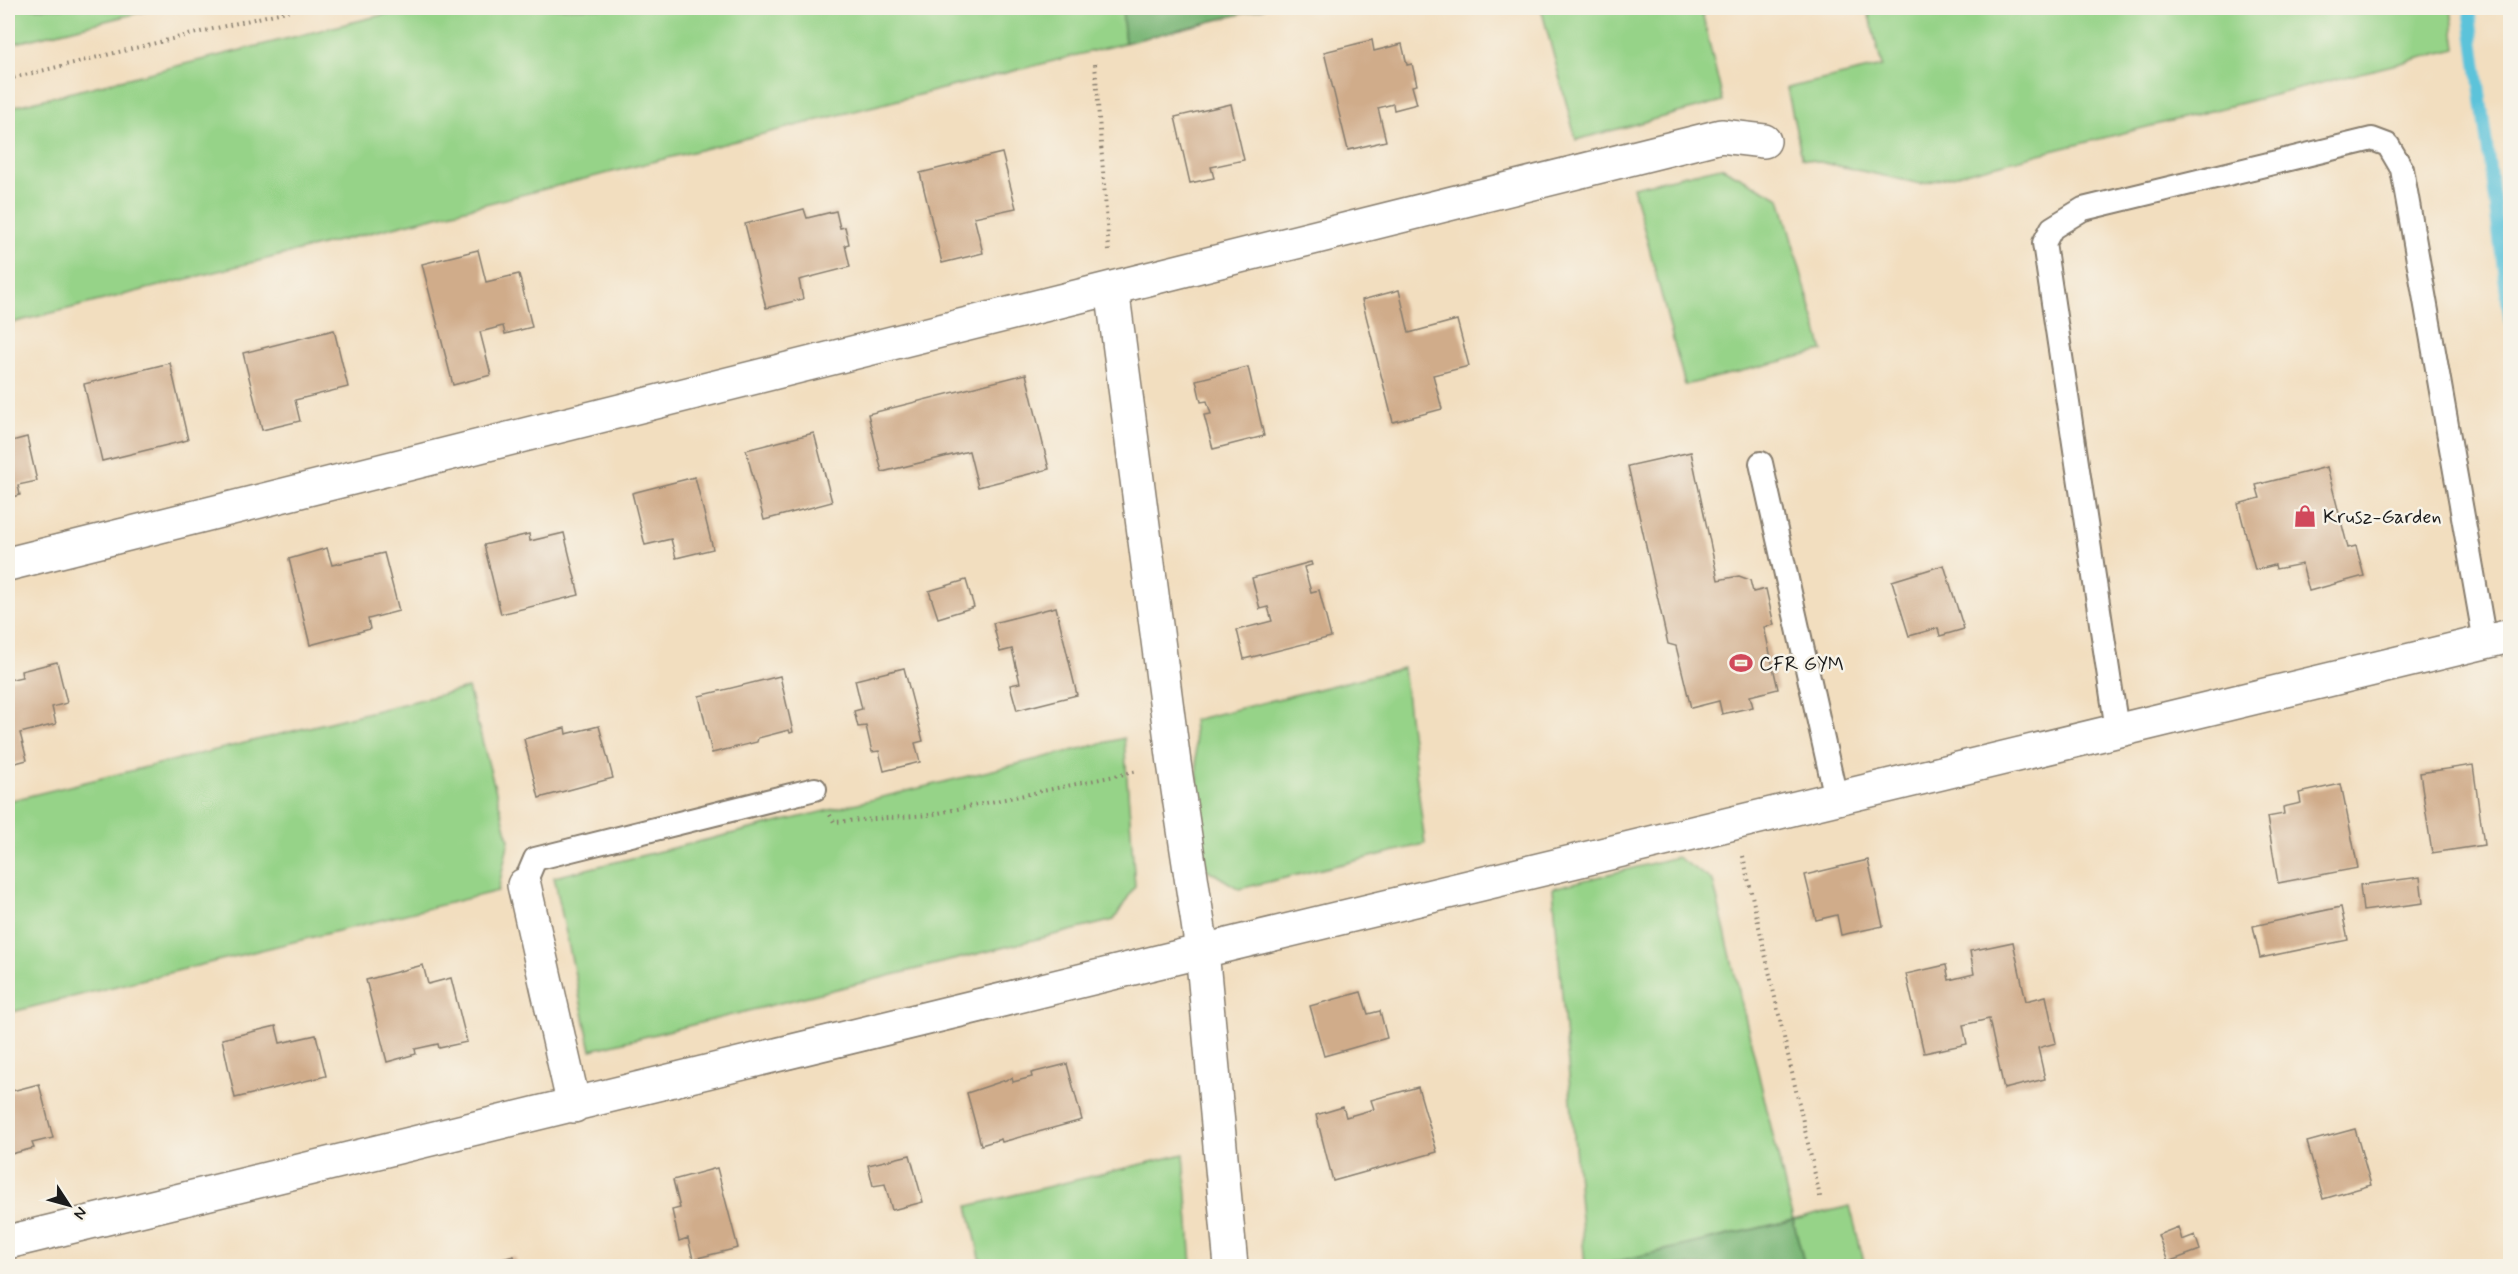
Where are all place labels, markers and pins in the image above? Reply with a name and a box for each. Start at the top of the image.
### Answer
shop icon: Krusz-Garden [2292,503,2318,529]
place label: Krusz-Garden [2323,504,2442,531]
sports icon: CFR GYM [1728,650,1754,676]
place label: CFR GYM [1759,651,1844,678]

